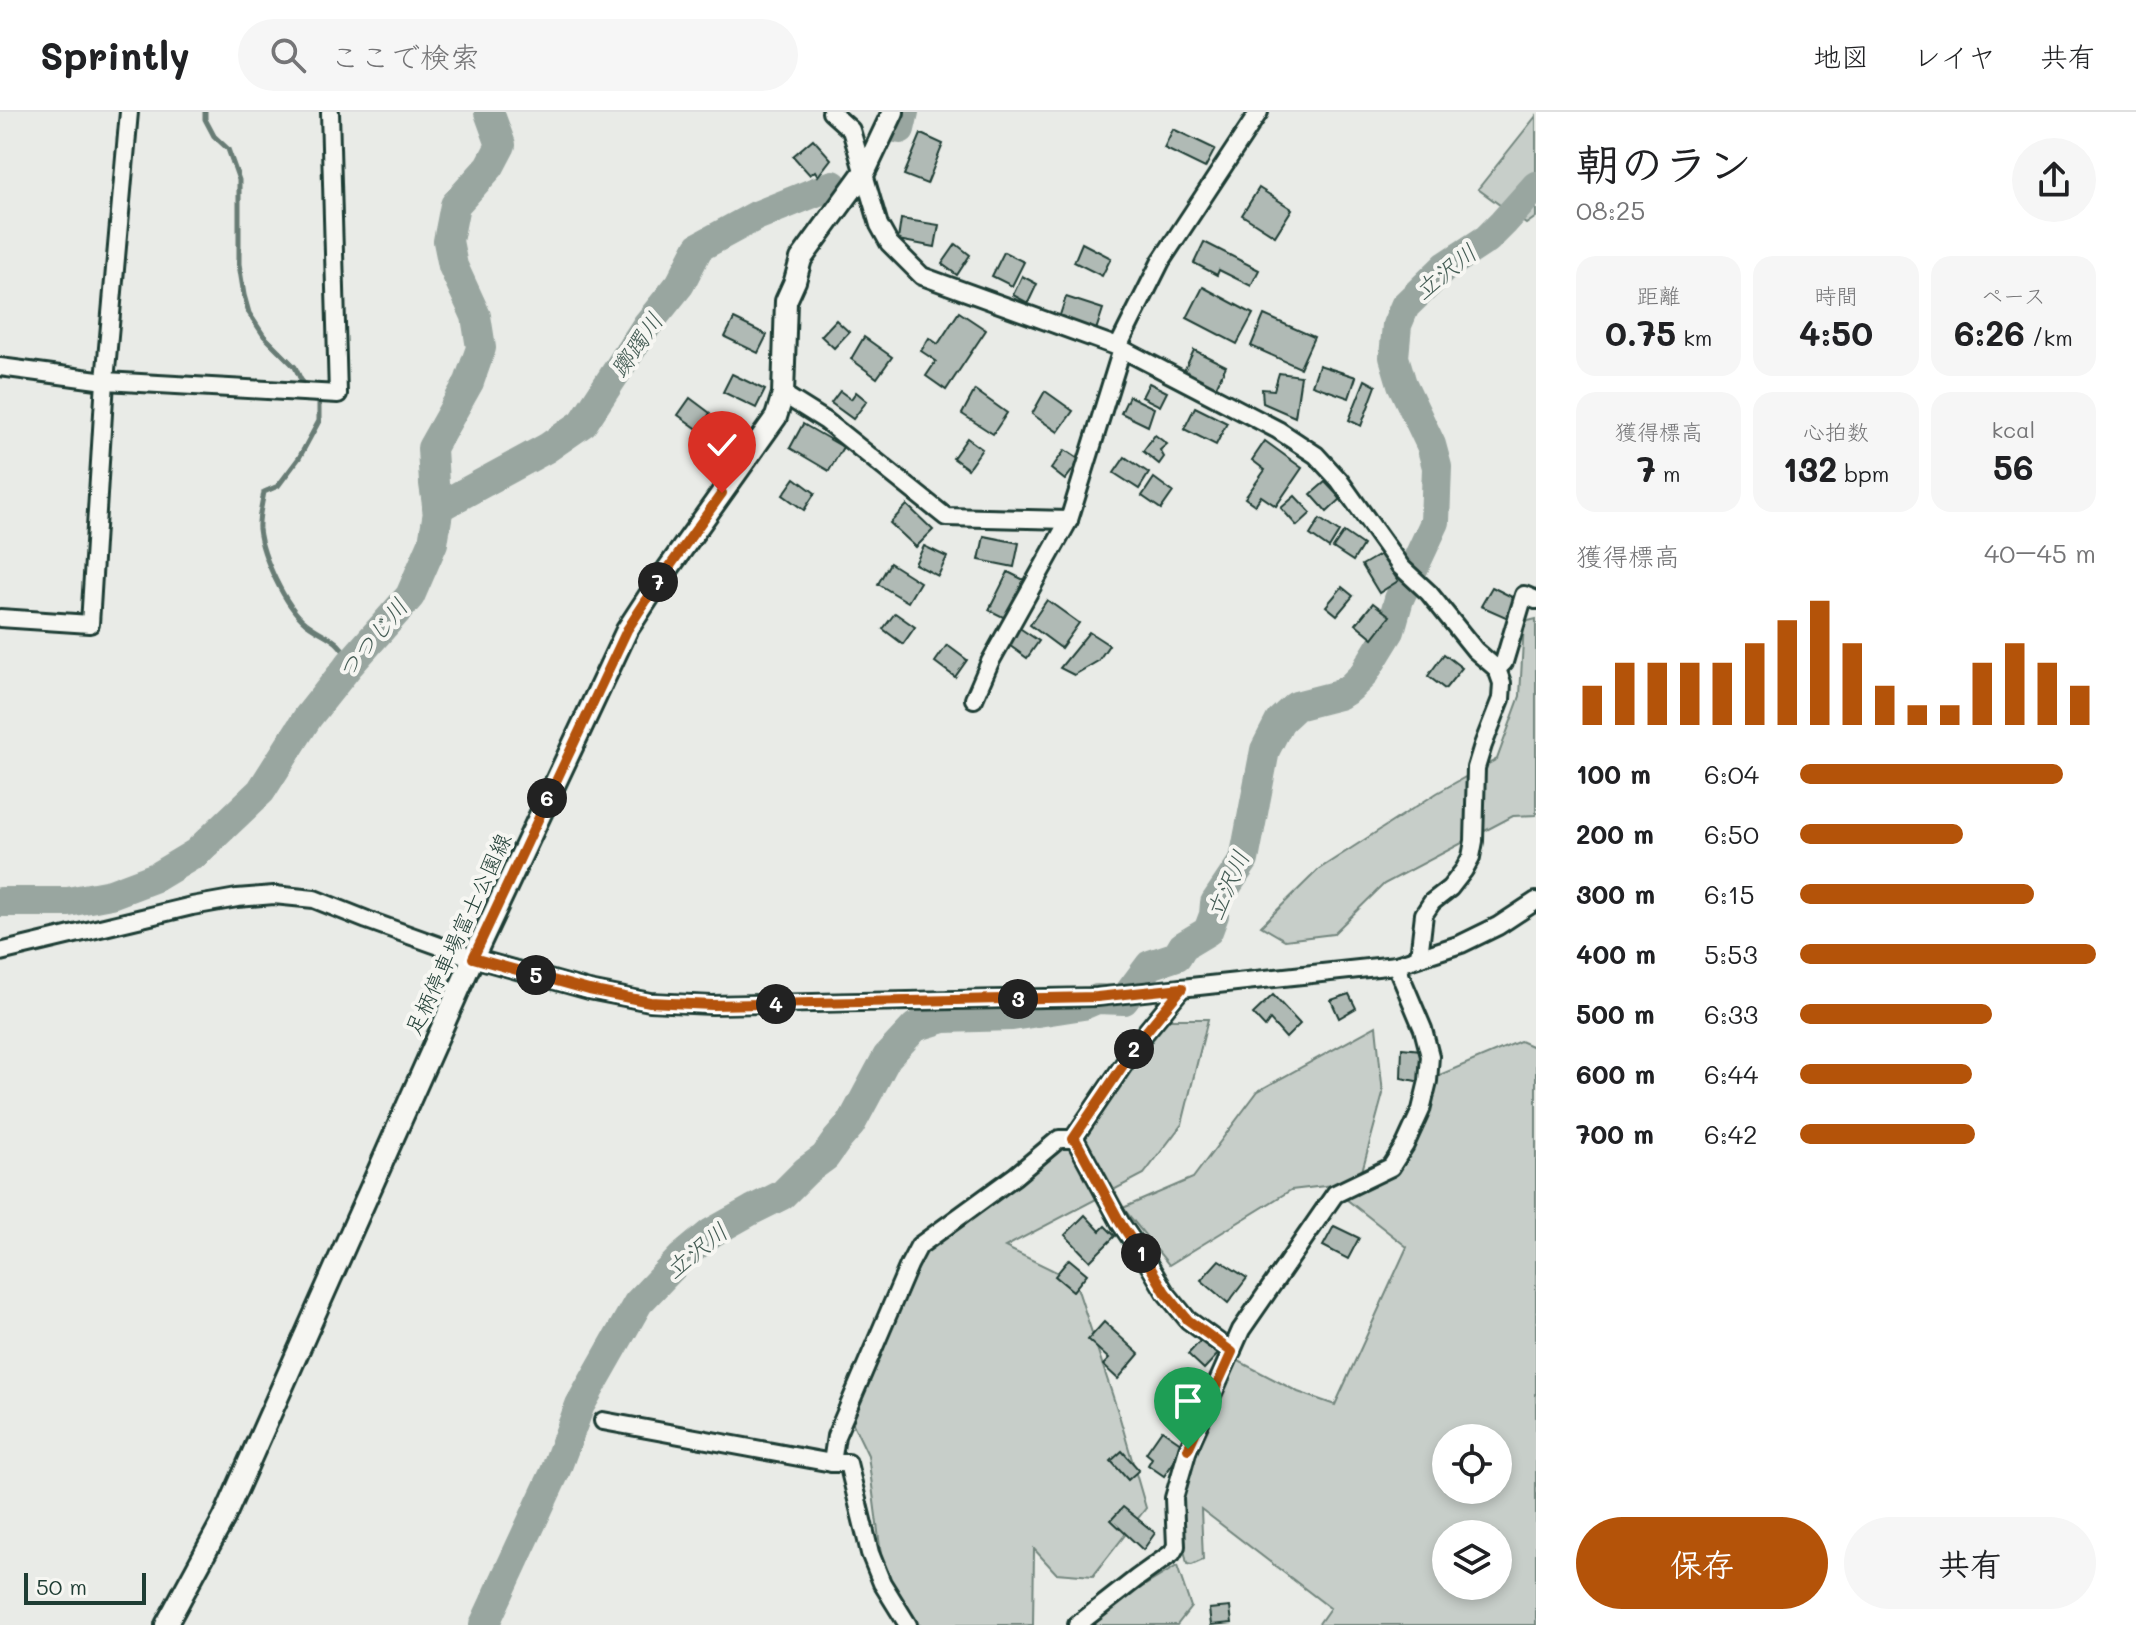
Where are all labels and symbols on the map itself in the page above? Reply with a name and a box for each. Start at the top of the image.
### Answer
water label: 立沢川 [1407,236,1483,306]
water label: 躑躅川 [602,306,669,383]
pin [688,411,756,493]
pin: 7 [638,562,678,602]
water label: つつじ川 [330,591,414,685]
pin: 6 [527,778,567,818]
street label: 足柄停車場富士公園線 [398,828,517,1040]
water label: 立沢川 [1198,845,1255,924]
pin: 5 [516,955,556,995]
pin: 3 [998,979,1038,1019]
pin: 4 [756,984,796,1024]
pin: 2 [1114,1029,1154,1069]
water label: 立沢川 [658,1215,734,1285]
pin: 1 [1121,1233,1161,1273]
pin [1154,1367,1222,1449]
scale bar [24,1569,146,1605]

